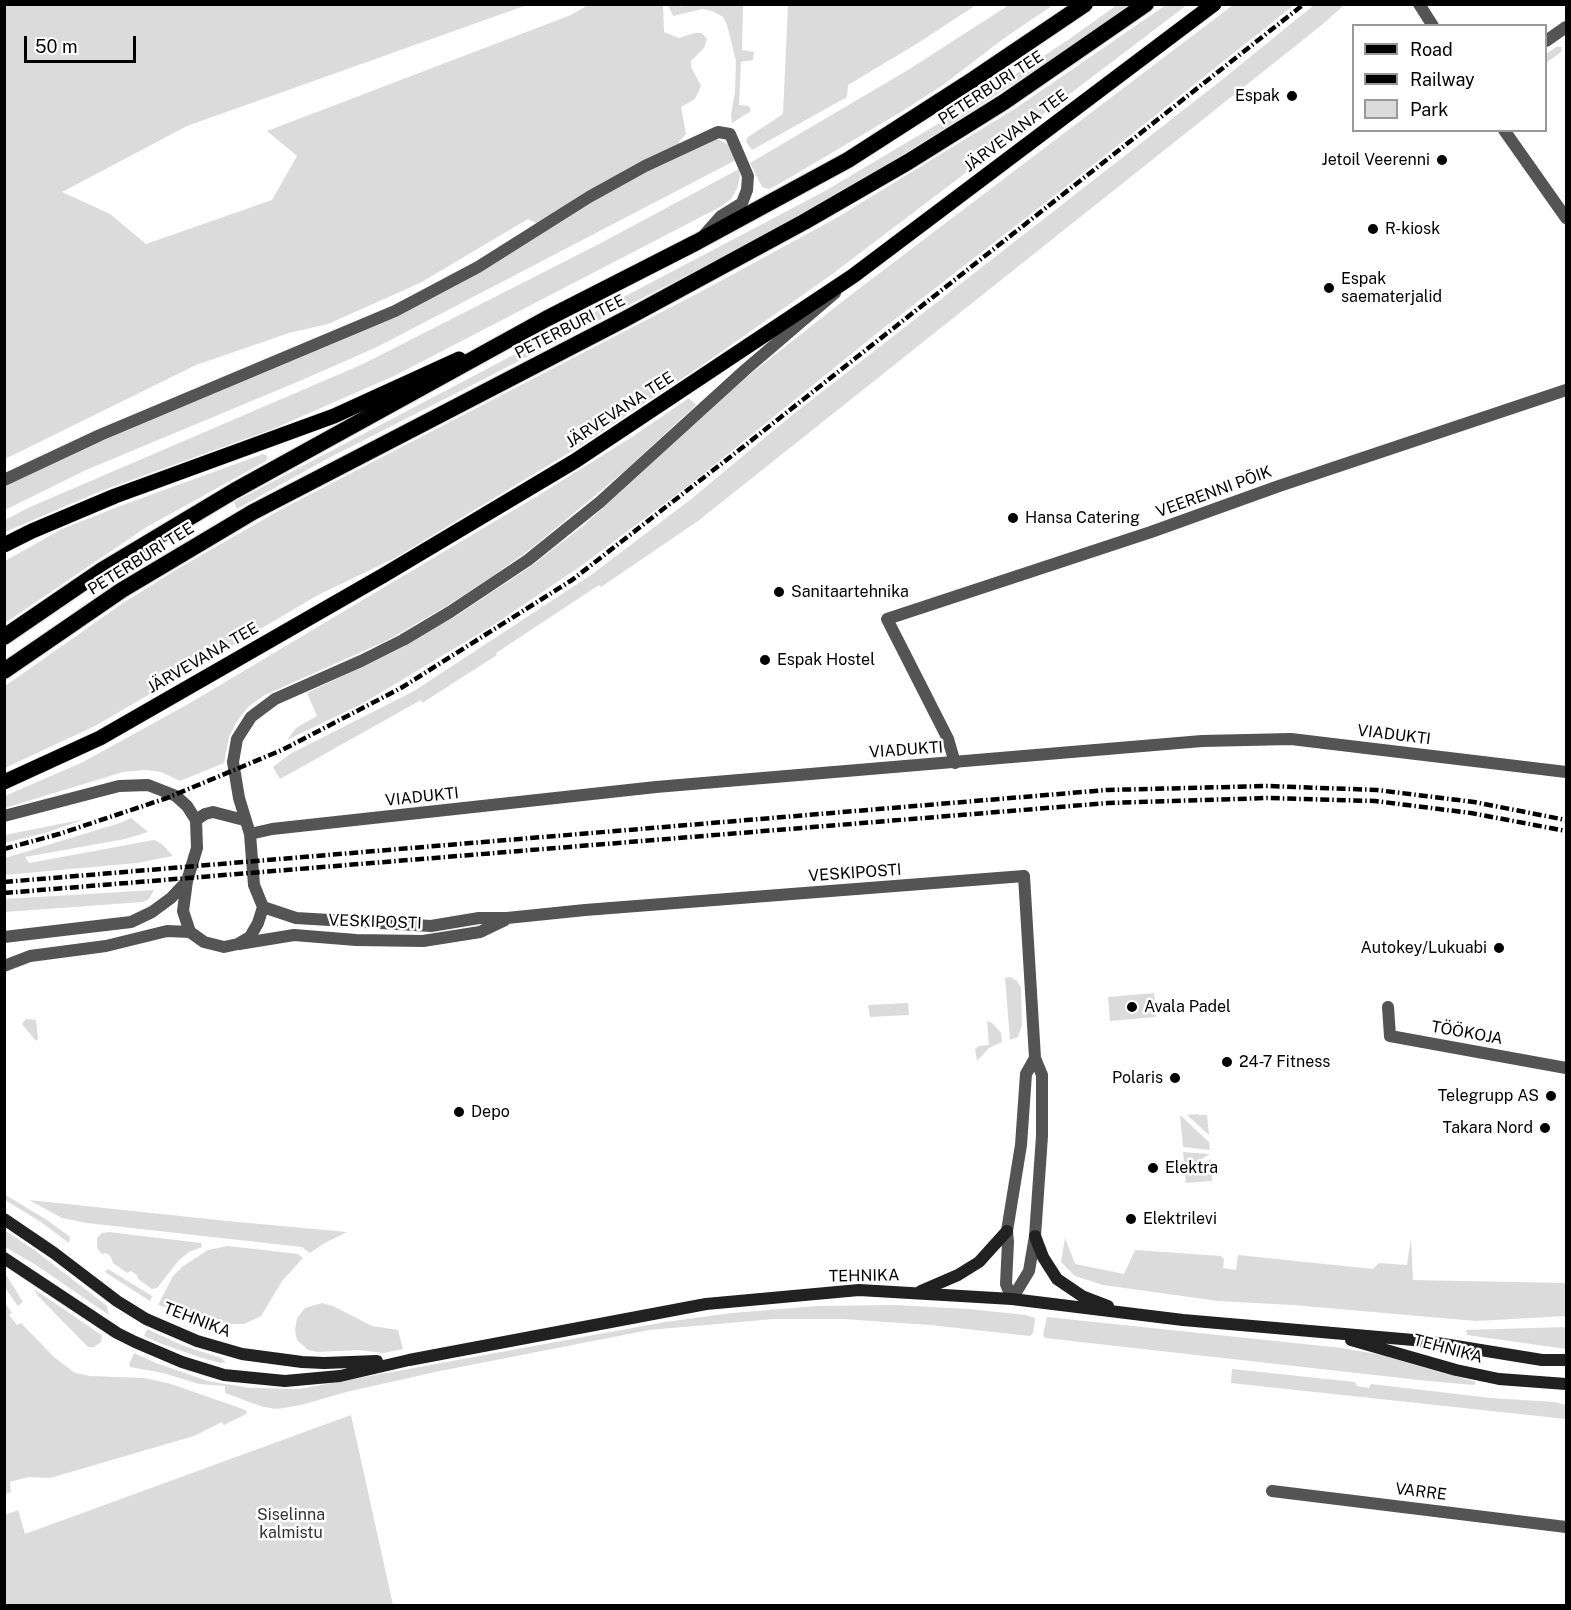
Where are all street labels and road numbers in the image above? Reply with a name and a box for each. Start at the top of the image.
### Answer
street label: PETERBURI TEE [935,47,1047,129]
street label: JÄRVEVANA TEE [960,86,1072,176]
street label: PETERBURI TEE [512,291,628,363]
street label: JÄRVEVANA TEE [562,368,678,452]
street label: VEERENNI PÕIK [1154,462,1274,522]
street label: PETERBURI TEE [84,519,198,599]
street label: JÄRVEVANA TEE [144,618,262,698]
street label: VIADUKTI [1356,721,1432,749]
street label: VIADUKTI [868,738,944,762]
street label: VIADUKTI [384,784,460,810]
street label: VESKIPOSTI [808,860,902,886]
street label: VESKIPOSTI [328,911,422,933]
street label: TÖÖKOJA [1430,1017,1504,1049]
street label: TEHNIKA [828,1266,900,1286]
street label: TEHNIKA [160,1298,234,1342]
street label: TEHNIKA [1411,1331,1485,1367]
street label: VARRE [1394,1479,1448,1505]

